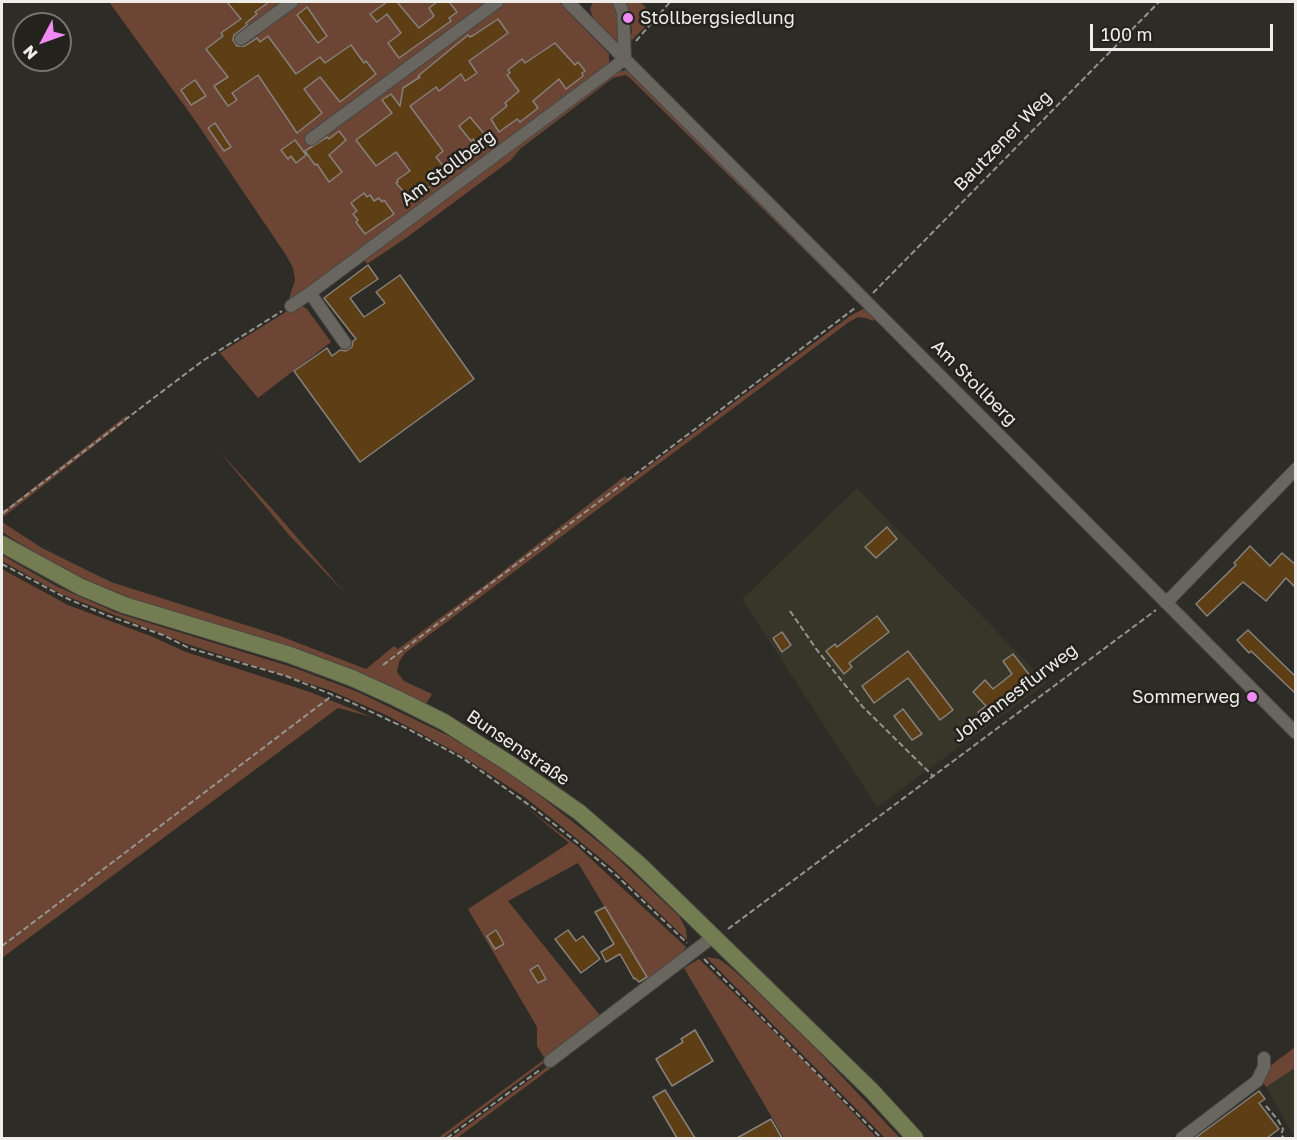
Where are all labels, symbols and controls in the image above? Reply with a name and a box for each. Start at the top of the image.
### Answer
place label: Stollbergsiedlung [640,7,795,29]
marker: Stollbergsiedlung [621,11,635,25]
north arrow [12,12,72,72]
scale bar [1093,12,1276,50]
text: 100 m [1101,23,1152,45]
text: N [18,41,41,64]
street label: Bautzener Weg [950,86,1056,196]
street label: Am Stollberg [397,125,499,211]
street label: Am Stollberg [927,336,1021,430]
street label: Johannesflurweg [948,639,1082,747]
place label: Sommerweg [1132,686,1240,708]
marker: Sommerweg [1245,690,1259,704]
street label: Bunsenstraße [462,706,574,790]

